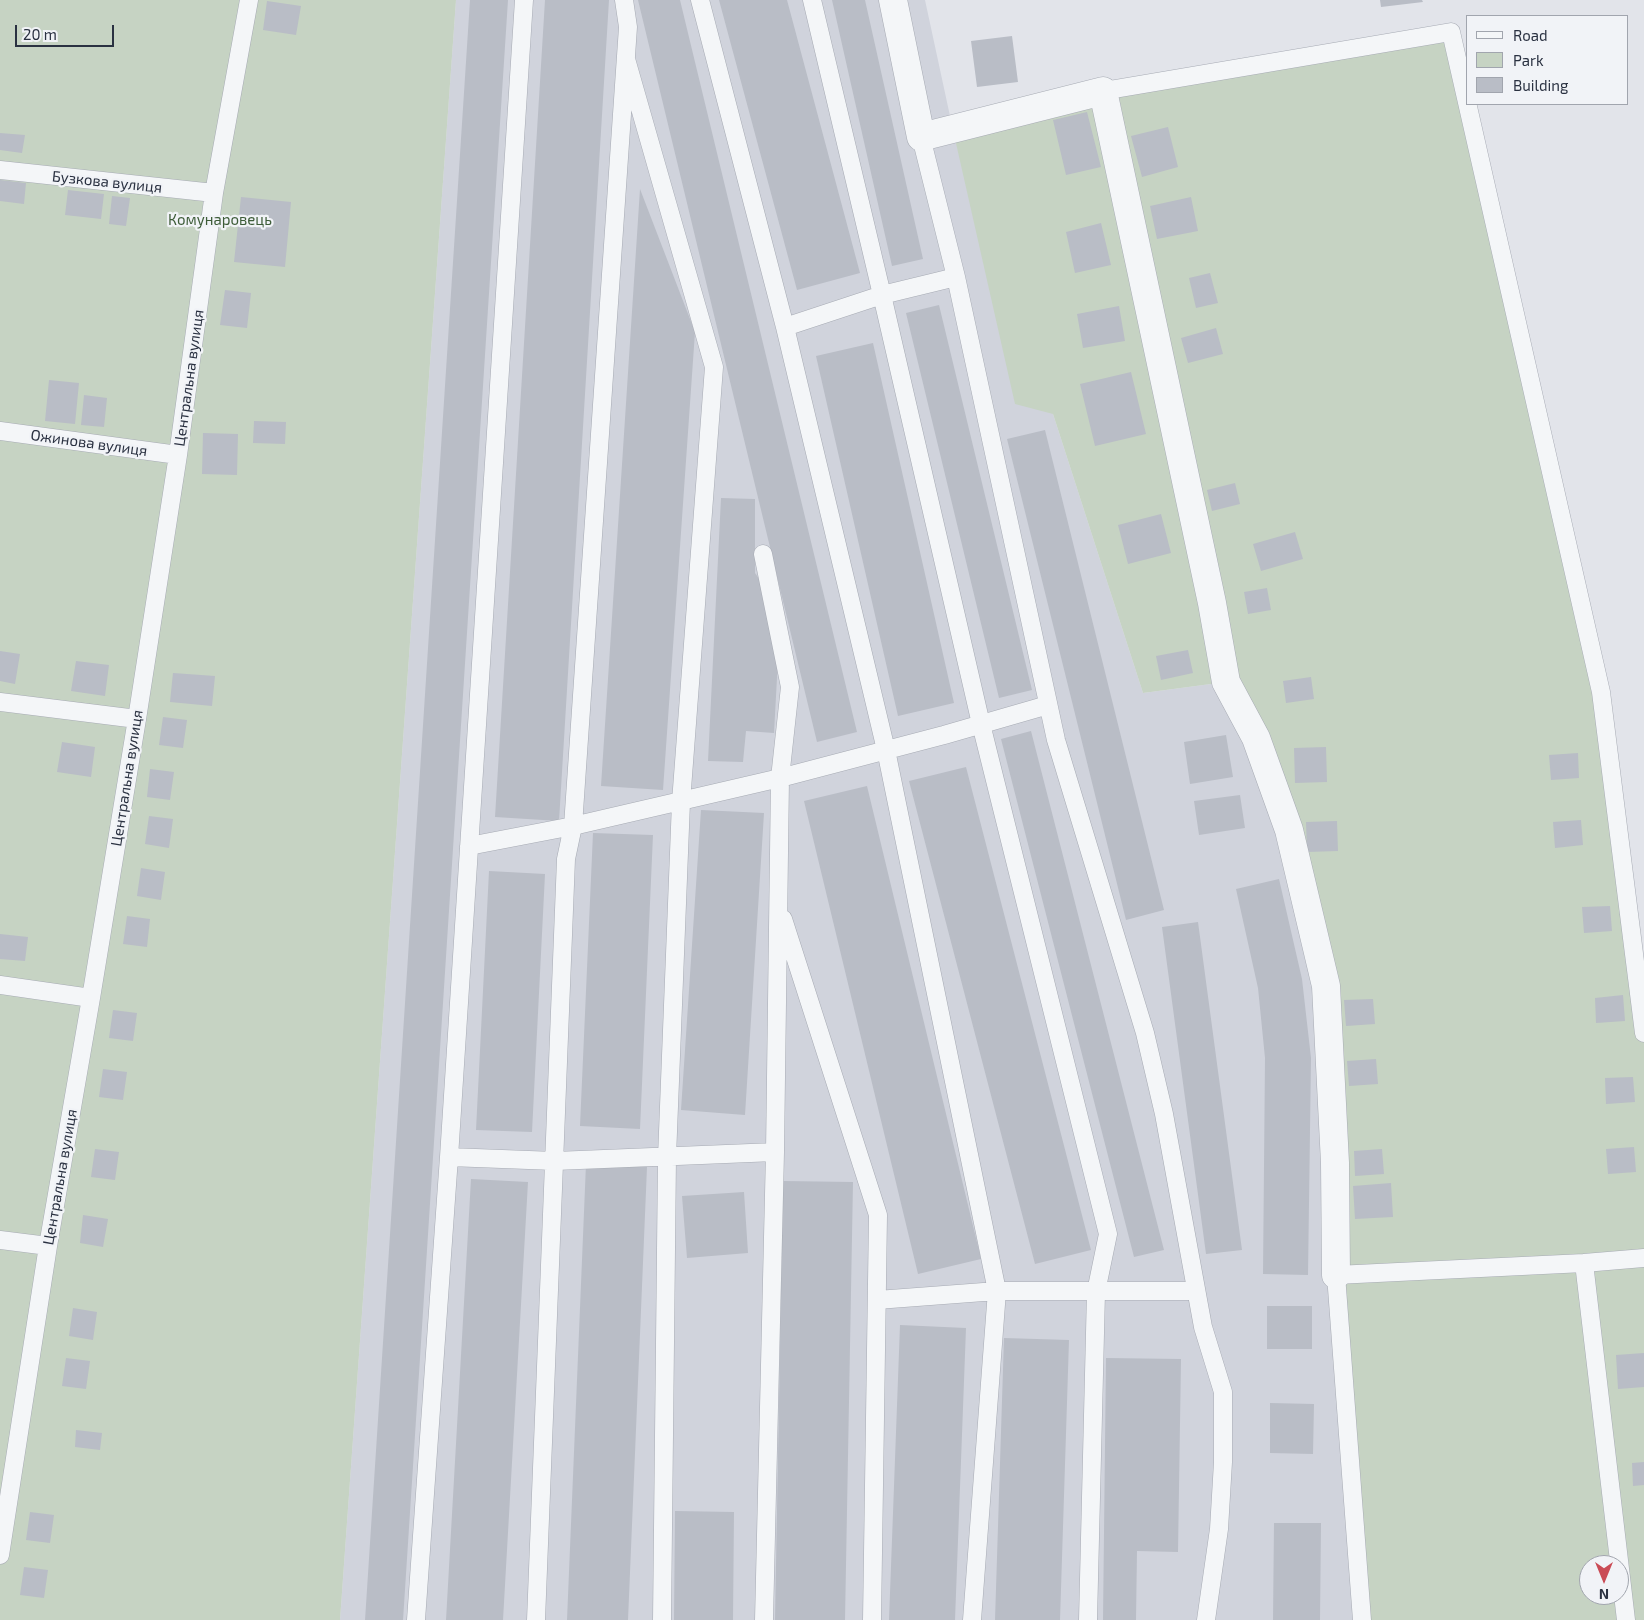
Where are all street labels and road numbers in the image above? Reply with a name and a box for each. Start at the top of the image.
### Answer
street label: Бузкова вулиця [51,167,163,197]
street label: Центральна вулиця [170,308,208,448]
street label: Ожинова вулиця [29,426,149,460]
street label: Центральна вулиця [107,708,147,848]
street label: Центральна вулиця [39,1107,81,1247]

